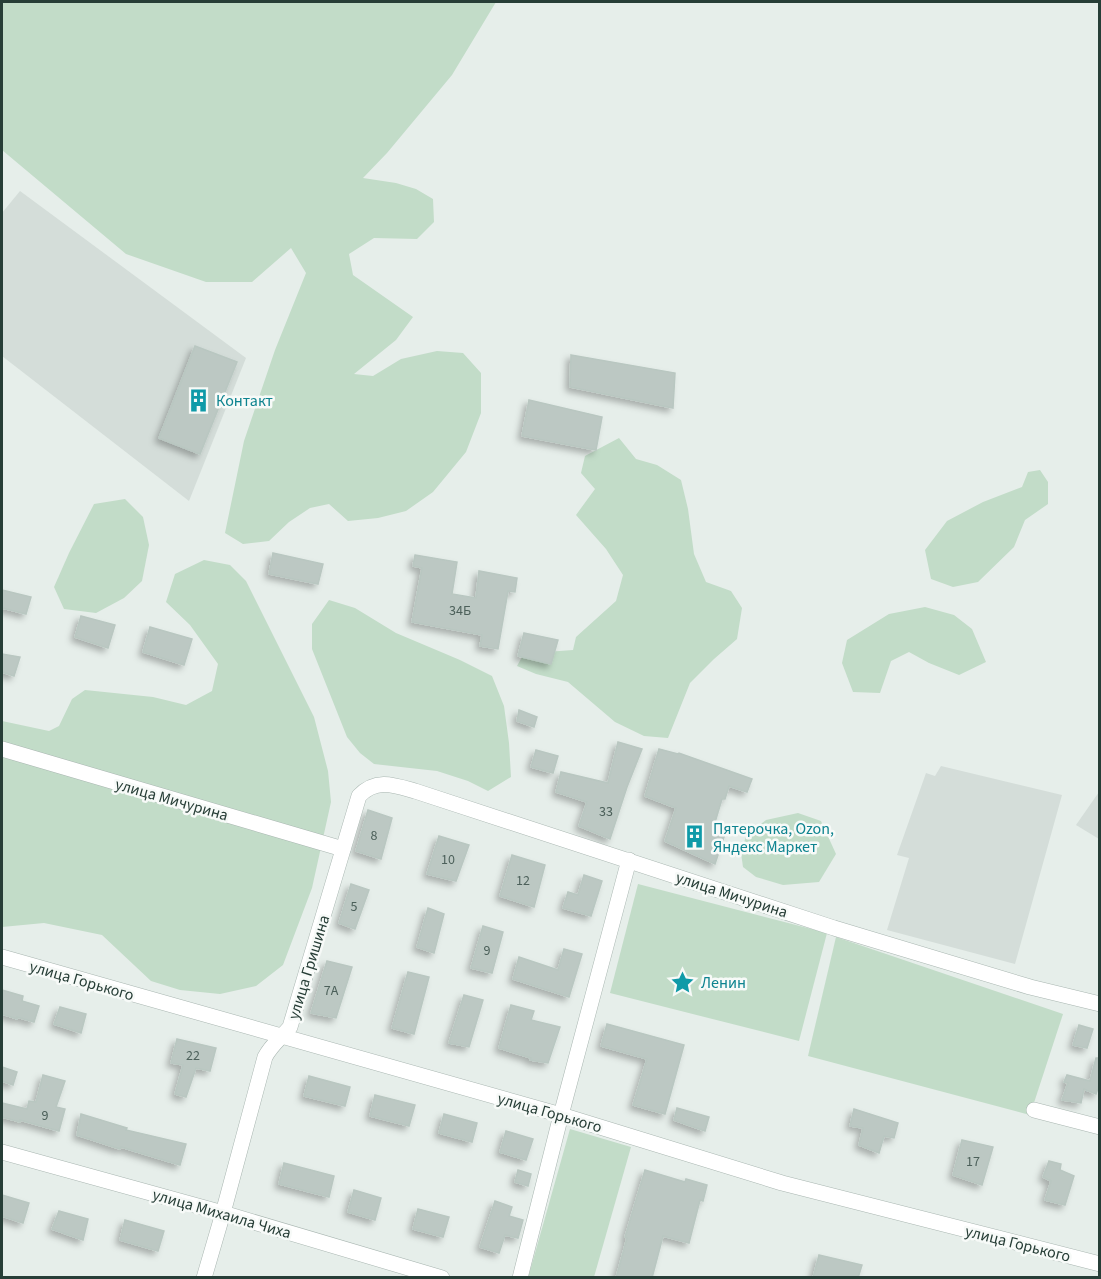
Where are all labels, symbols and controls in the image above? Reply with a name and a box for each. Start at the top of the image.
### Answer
building icon: Контакт [185,387,211,413]
place label: Контакт [216,390,273,412]
house number: 34Б [449,601,471,621]
street label: улица Мичурина [113,773,231,827]
house number: 33 [599,802,613,822]
place label: Пятерочка, Ozon, Яндекс Маркет [713,818,834,858]
building icon: Пятерочка, Ozon, Яндекс Маркет [682,824,708,850]
house number: 8 [371,826,378,846]
house number: 10 [441,850,455,870]
street label: улица Мичурина [673,866,790,923]
house number: 12 [516,871,530,891]
house number: 5 [351,897,358,917]
street label: улица Гришина [283,912,335,1022]
house number: 9 [484,941,491,961]
street label: улица Горького [27,956,137,1006]
place icon: Ленин [670,969,696,995]
place label: Ленин [701,972,746,994]
house number: 7А [324,981,339,1001]
house number: 22 [186,1046,200,1066]
street label: улица Горького [495,1088,605,1138]
house number: 9 [42,1106,49,1126]
house number: 17 [966,1152,980,1172]
street label: улица Михаила Чиха [150,1184,294,1244]
street label: улица Горького [963,1220,1073,1268]

